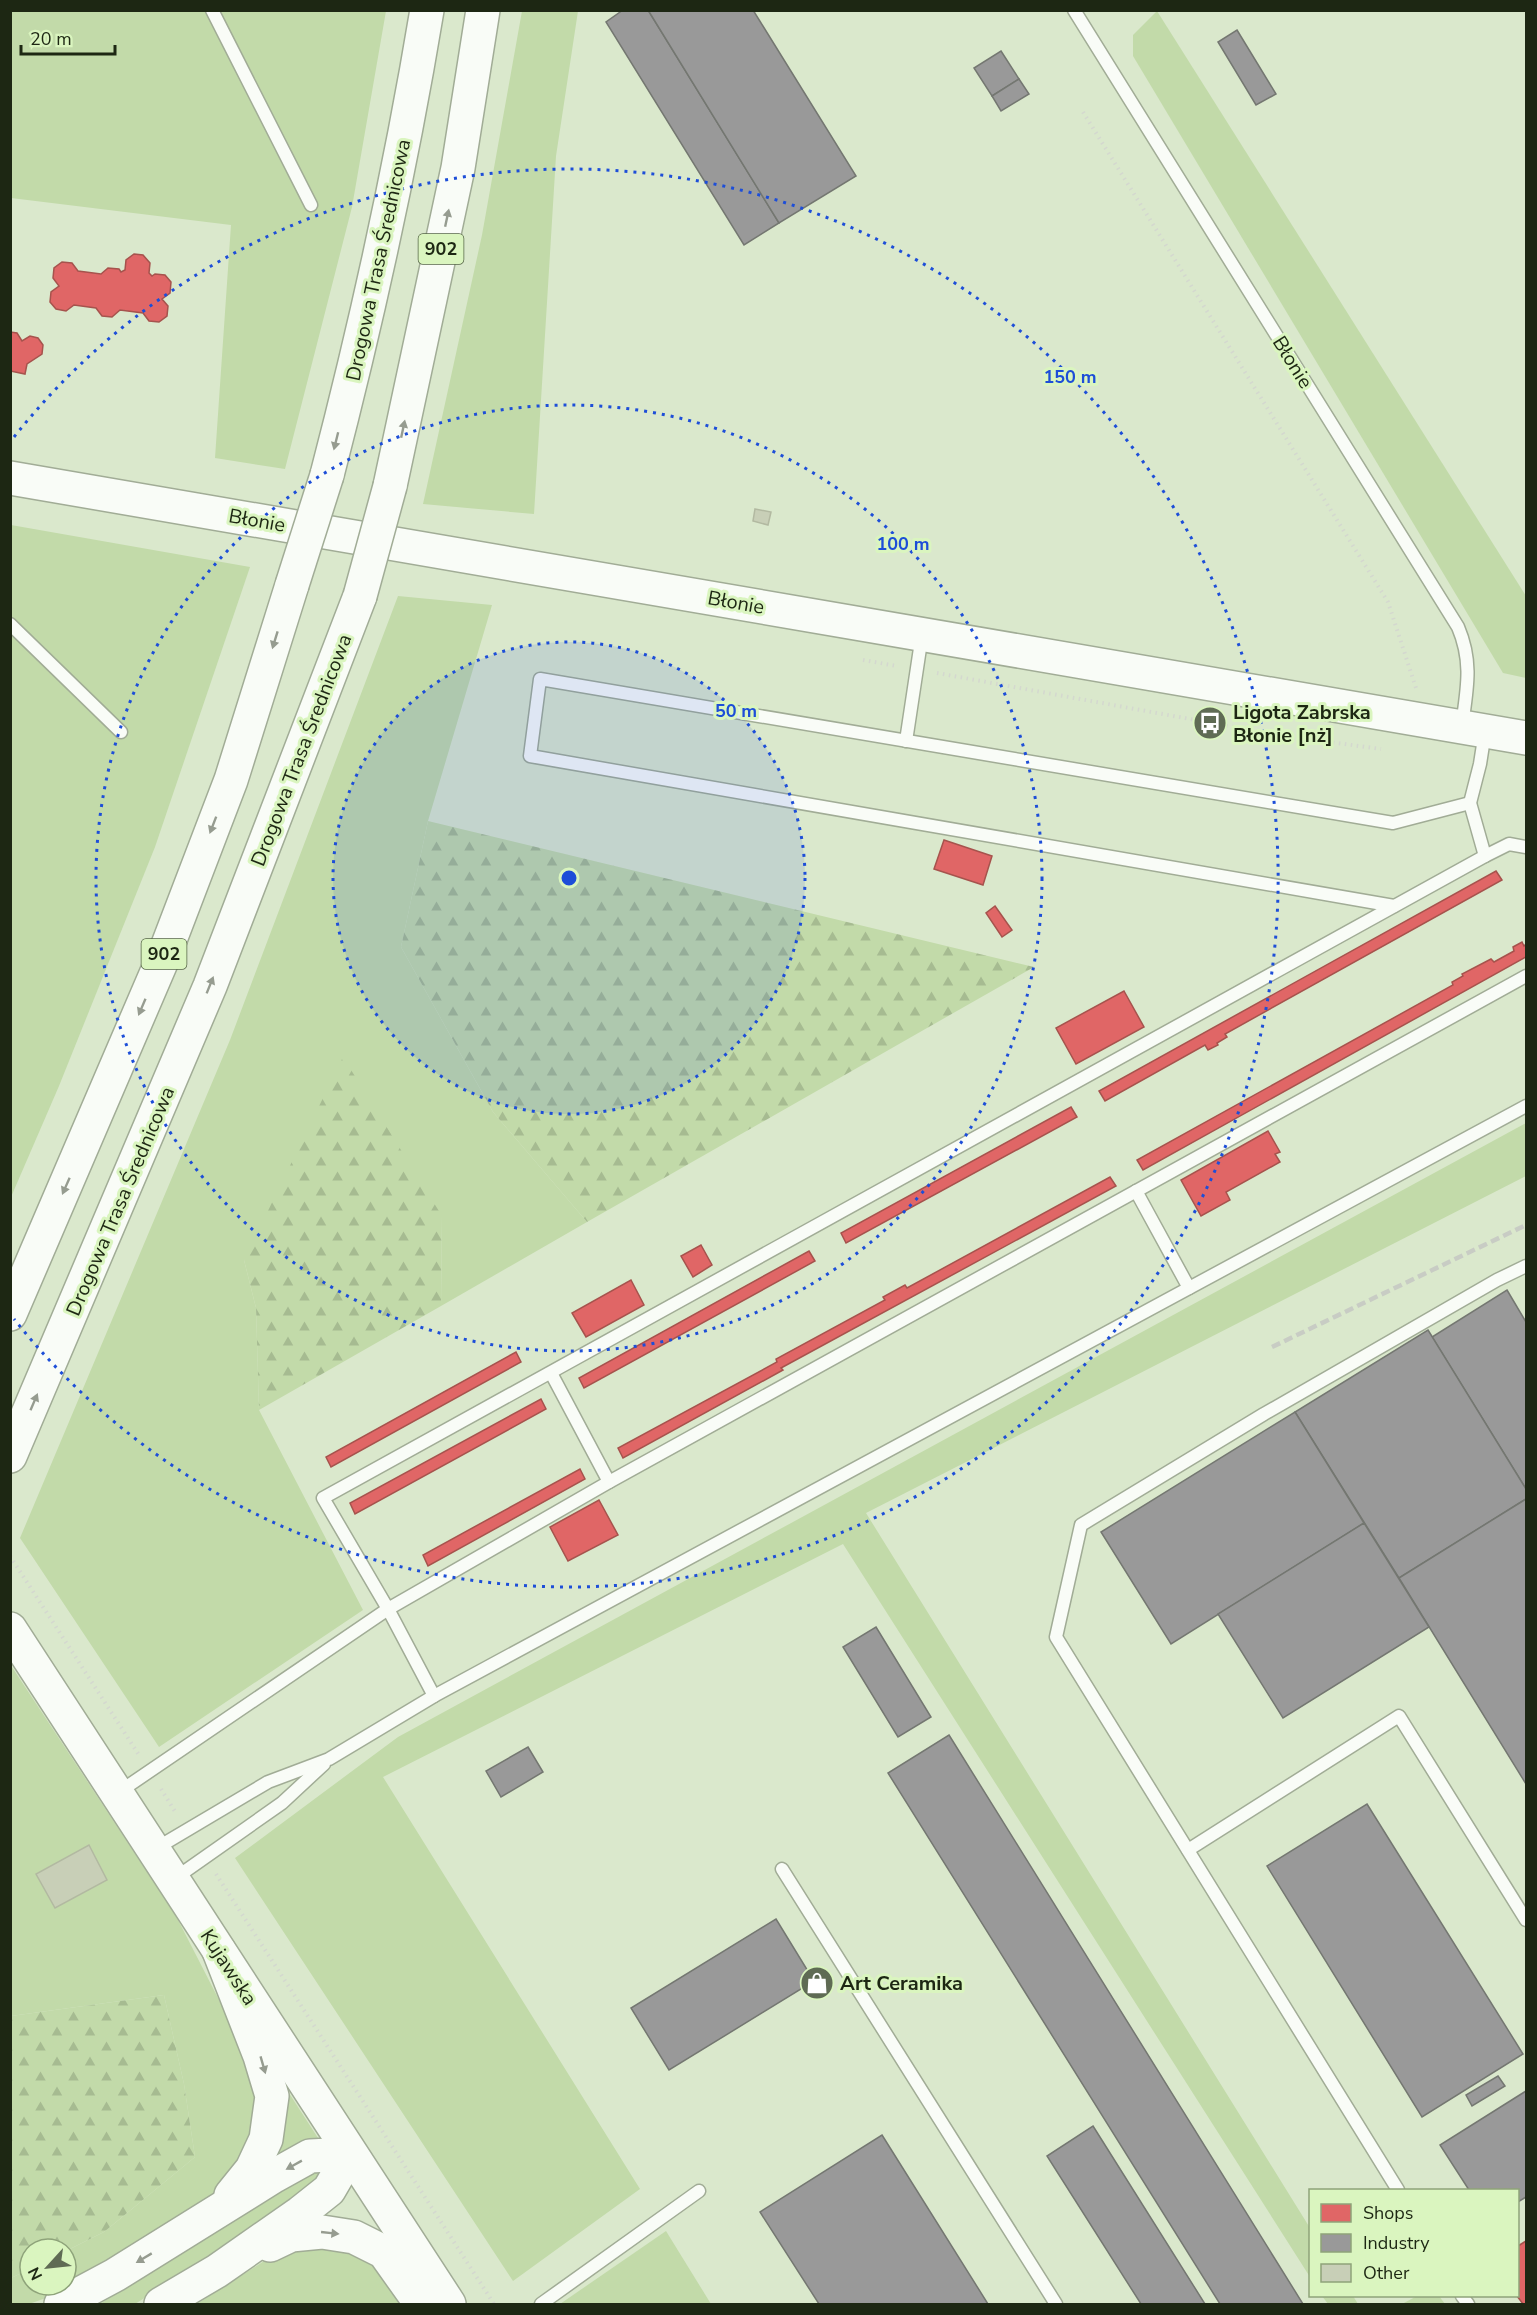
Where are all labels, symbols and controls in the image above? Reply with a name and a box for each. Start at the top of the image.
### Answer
scale bar [21,18,116,56]
text: 20 m [30,27,72,51]
street label: Drogowa Trasa Średnicowa [340,137,417,383]
one-way arrow [443,209,453,227]
road number: 902 [418,234,464,264]
street label: Błonie [1266,331,1319,394]
text: 150 m [1043,365,1097,389]
one-way arrow [398,420,408,438]
one-way arrow [330,432,340,451]
street label: Błonie [226,502,287,539]
text: 100 m [876,532,930,556]
street label: Błonie [705,584,766,621]
street label: Drogowa Trasa Średnicowa [245,630,358,870]
one-way arrow [270,631,279,649]
text: 50 m [715,699,757,723]
place label: Ligota Zabrska Błonie [nż] [1233,699,1371,749]
bus stop icon: Ligota Zabrska Błonie [nż] [1192,705,1228,741]
one-way arrow [208,817,218,835]
centre of rings [559,868,579,888]
road number: 902 [142,939,186,969]
one-way arrow [206,976,215,994]
one-way arrow [137,998,146,1016]
street label: Drogowa Trasa Średnicowa [60,1082,181,1320]
one-way arrow [61,1178,71,1196]
one-way arrow [29,1394,38,1411]
street label: Kujawska [194,1924,263,2010]
shop icon: Art Ceramika [799,1965,835,2001]
place label: Art Ceramika [840,1970,963,1997]
one-way arrow [259,2056,268,2074]
one-way arrow [285,2160,302,2170]
legend [1309,2189,1519,2297]
text: Shops [1363,2201,1413,2225]
one-way arrow [321,2229,340,2238]
text: Industry [1363,2231,1430,2255]
north arrow [18,2237,78,2297]
one-way arrow [136,2252,152,2263]
text: Other [1363,2261,1410,2285]
text: N [23,2263,48,2284]

